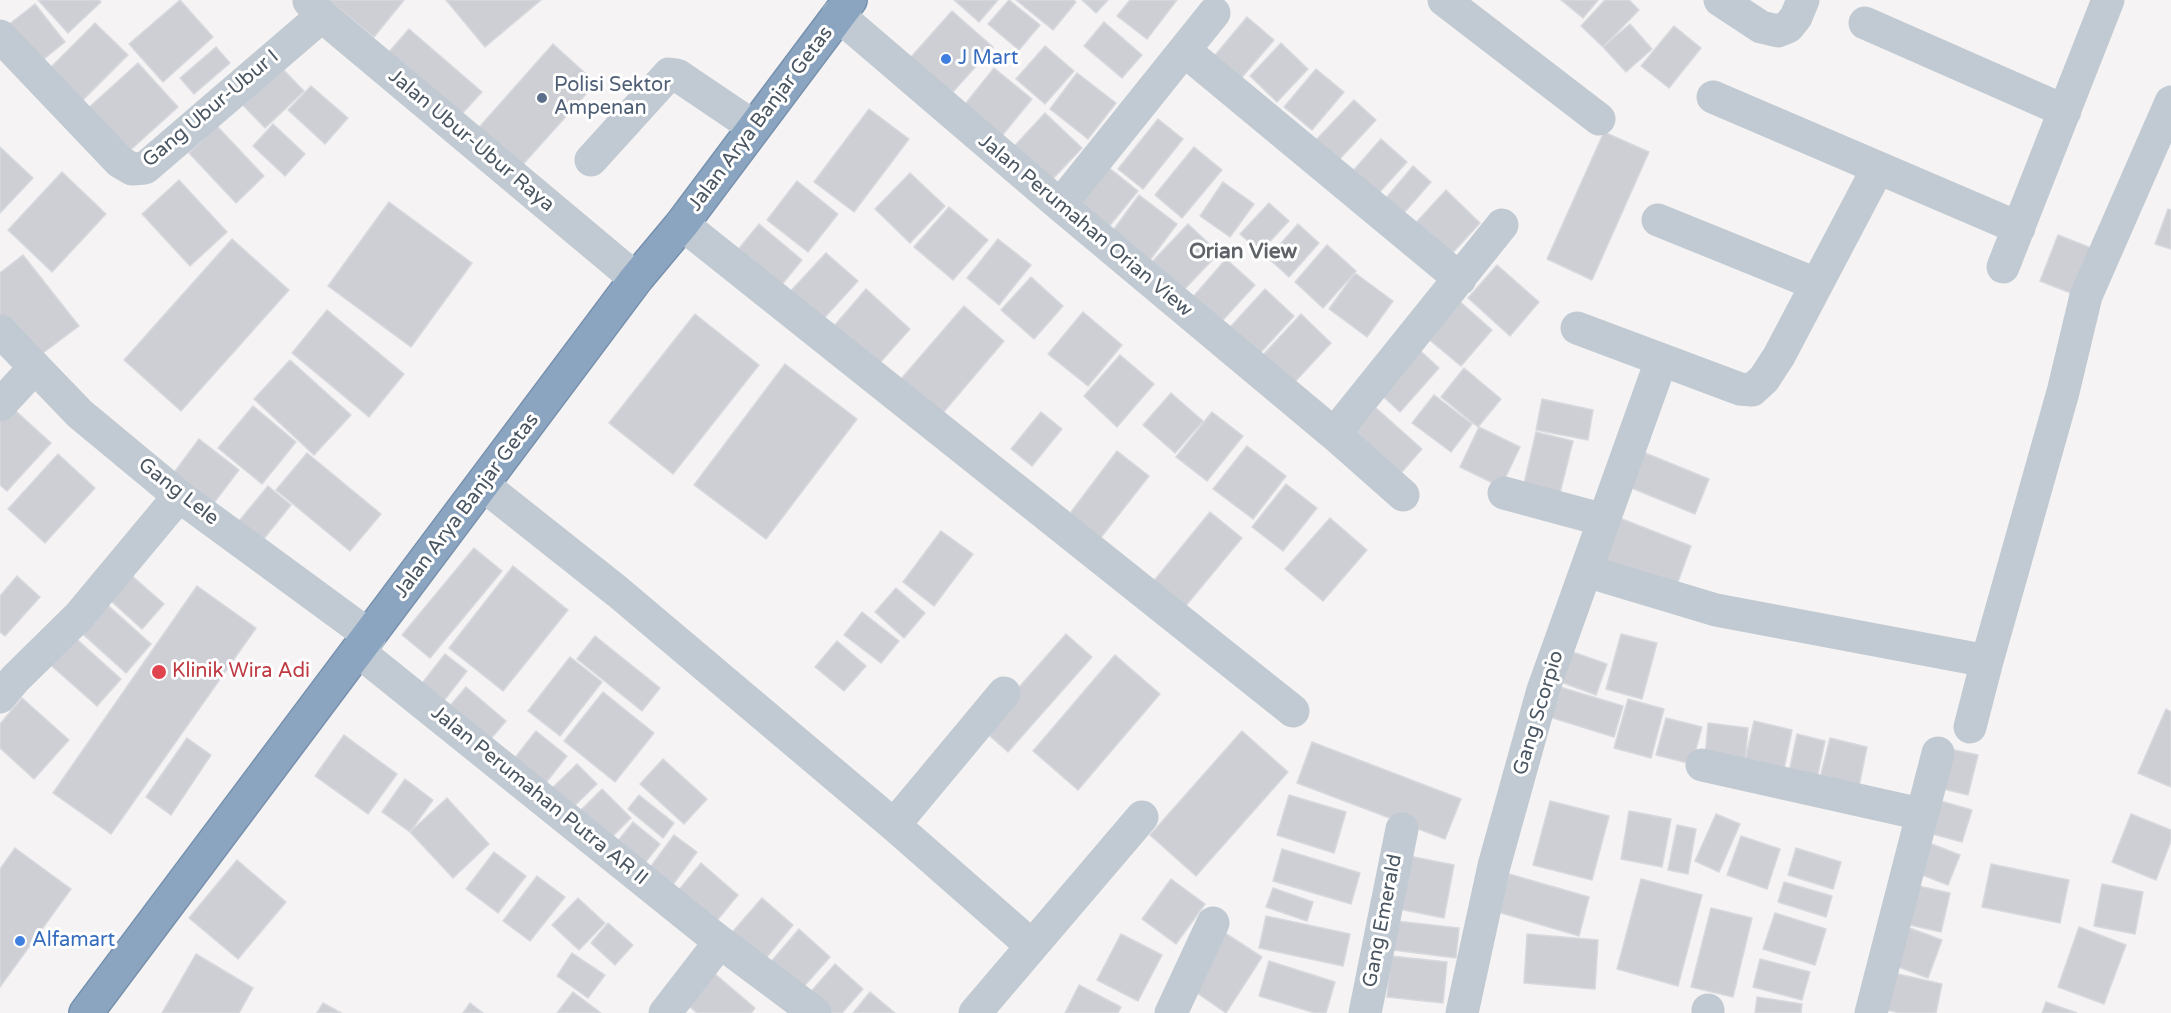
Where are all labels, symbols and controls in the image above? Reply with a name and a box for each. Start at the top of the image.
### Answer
street label: Jalan Arya Banjar Getas [684,22,838,216]
street label: Gang Ubur-Ubur I [138,45,284,173]
place label: J Mart [958,47,1018,71]
marker: J Mart [939,52,953,66]
street label: Jalan Ubur-Ubur Raya [383,65,559,217]
place label: Polisi Sektor Ampenan [554,74,671,121]
marker: Polisi Sektor Ampenan [535,91,549,105]
street label: Jalan Perumahan Orian View [973,129,1197,323]
district label: Orian View [1189,239,1297,265]
street label: Jalan Arya Banjar Getas [390,409,544,603]
street label: Gang Lele [133,453,223,531]
street label: Gang Scorpio [1509,648,1569,778]
place label: Klinik Wira Adi [172,660,310,684]
marker: Klinik Wira Adi [150,663,168,681]
street label: Jalan Perumahan Putra AR II [426,701,652,891]
street label: Gang Emerald [1358,852,1408,990]
place label: Alfamart [32,929,115,953]
marker: Alfamart [13,934,27,948]

